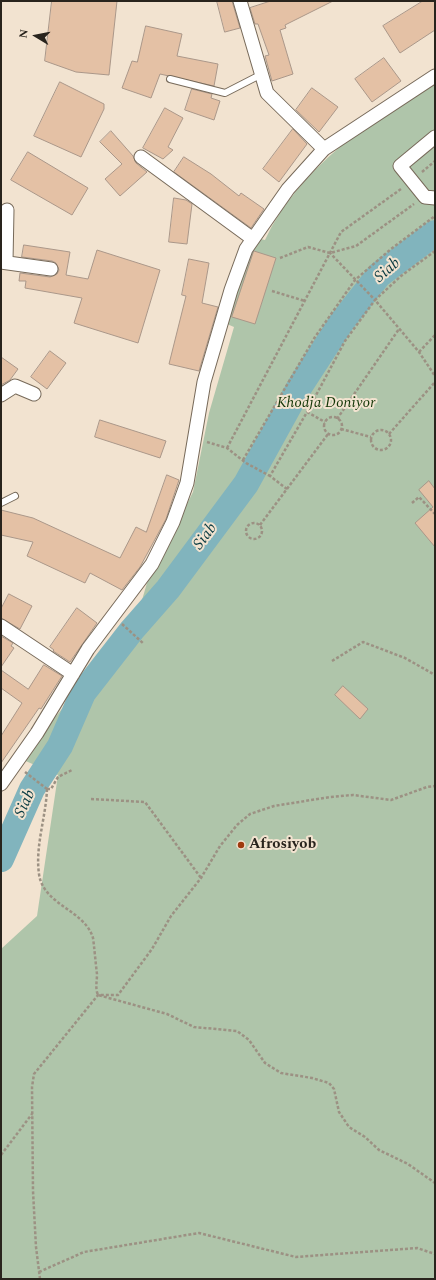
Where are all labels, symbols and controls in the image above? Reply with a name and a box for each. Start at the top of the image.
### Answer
north arrow [16,16,56,56]
text: N [15,28,33,40]
water label: Siab [371,254,405,288]
park label: Khodja Doniyor [277,395,375,413]
water label: Siab [190,520,222,554]
water label: Siab [11,787,41,821]
place label: Afrosiyob [249,836,316,854]
marker: Afrosiyob [236,840,246,850]

